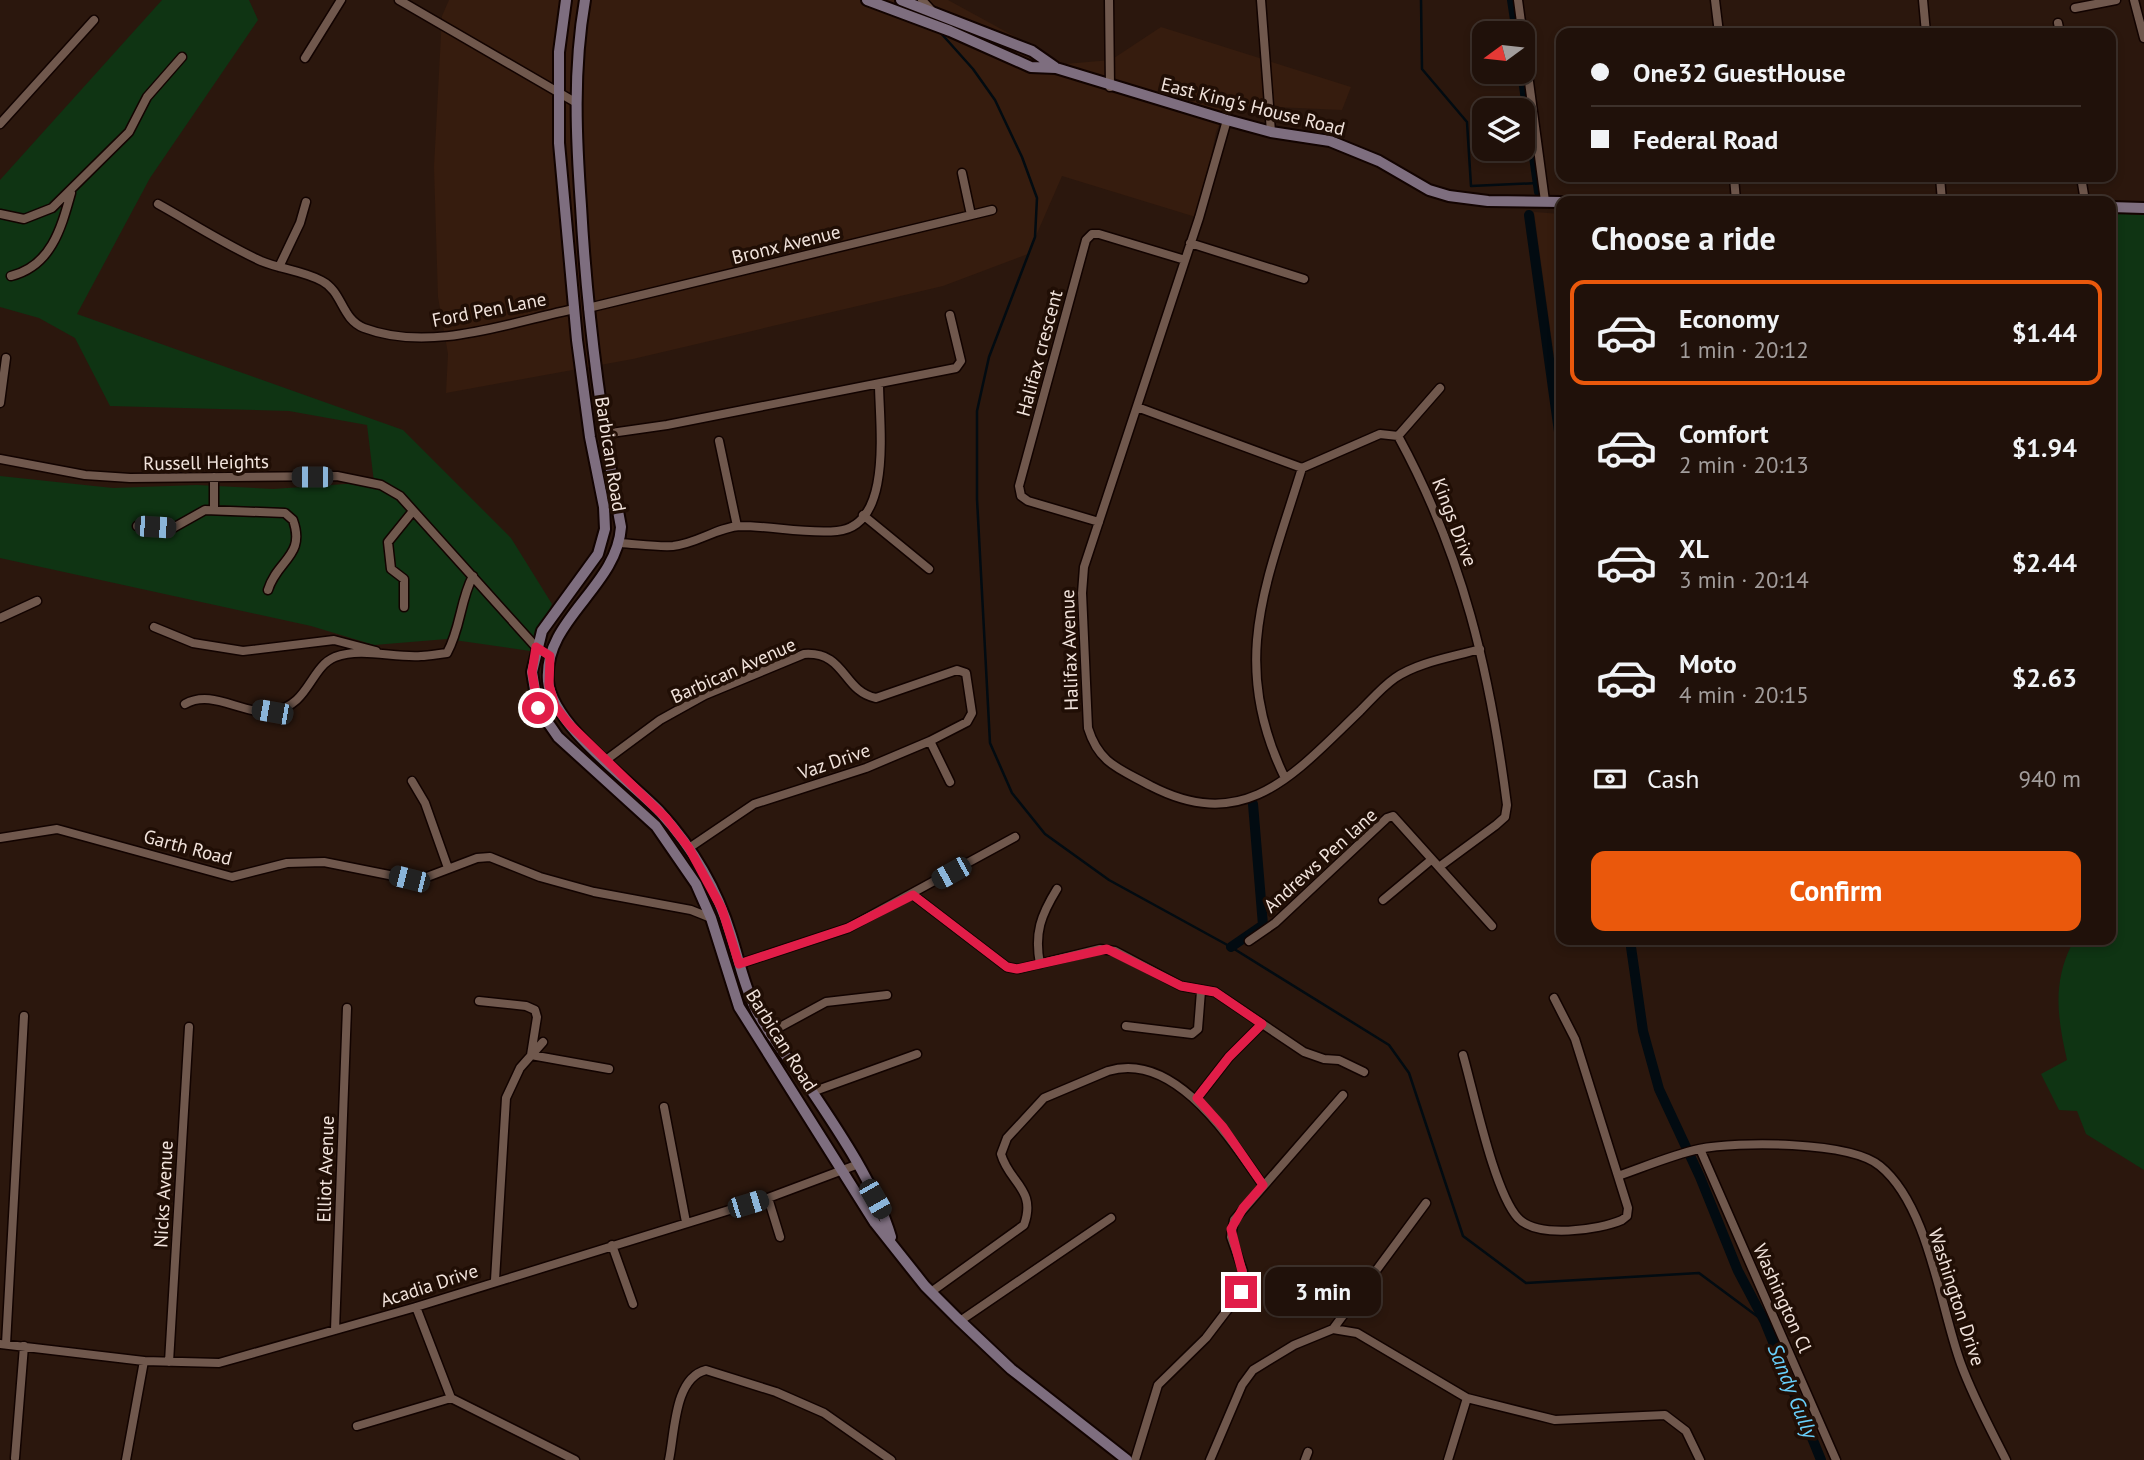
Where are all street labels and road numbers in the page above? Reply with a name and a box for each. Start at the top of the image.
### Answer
street label: East King's House Road [1159,72,1347,140]
street label: Bronx Avenue [729,219,843,269]
street label: Ford Pen Lane [430,286,548,332]
street label: Halifax crescent [1011,287,1068,419]
street label: Barbican Road [590,395,632,513]
street label: Russell Heights [143,449,269,475]
street label: Kings Drive [1427,474,1483,570]
street label: Halifax Avenue [1055,589,1083,711]
street label: Barbican Avenue [667,632,799,708]
street label: Vaz Drive [794,737,873,785]
street label: Andrews Pen lane [1258,803,1382,917]
street label: Garth Road [141,824,235,870]
street label: Barbican Road [741,984,823,1096]
street label: Elliot Avenue [311,1115,339,1223]
street label: Nicks Avenue [148,1140,178,1248]
street label: Washington Drive [1924,1225,1990,1369]
street label: Washington Cl [1748,1240,1818,1357]
street label: Acadia Drive [377,1258,481,1312]

